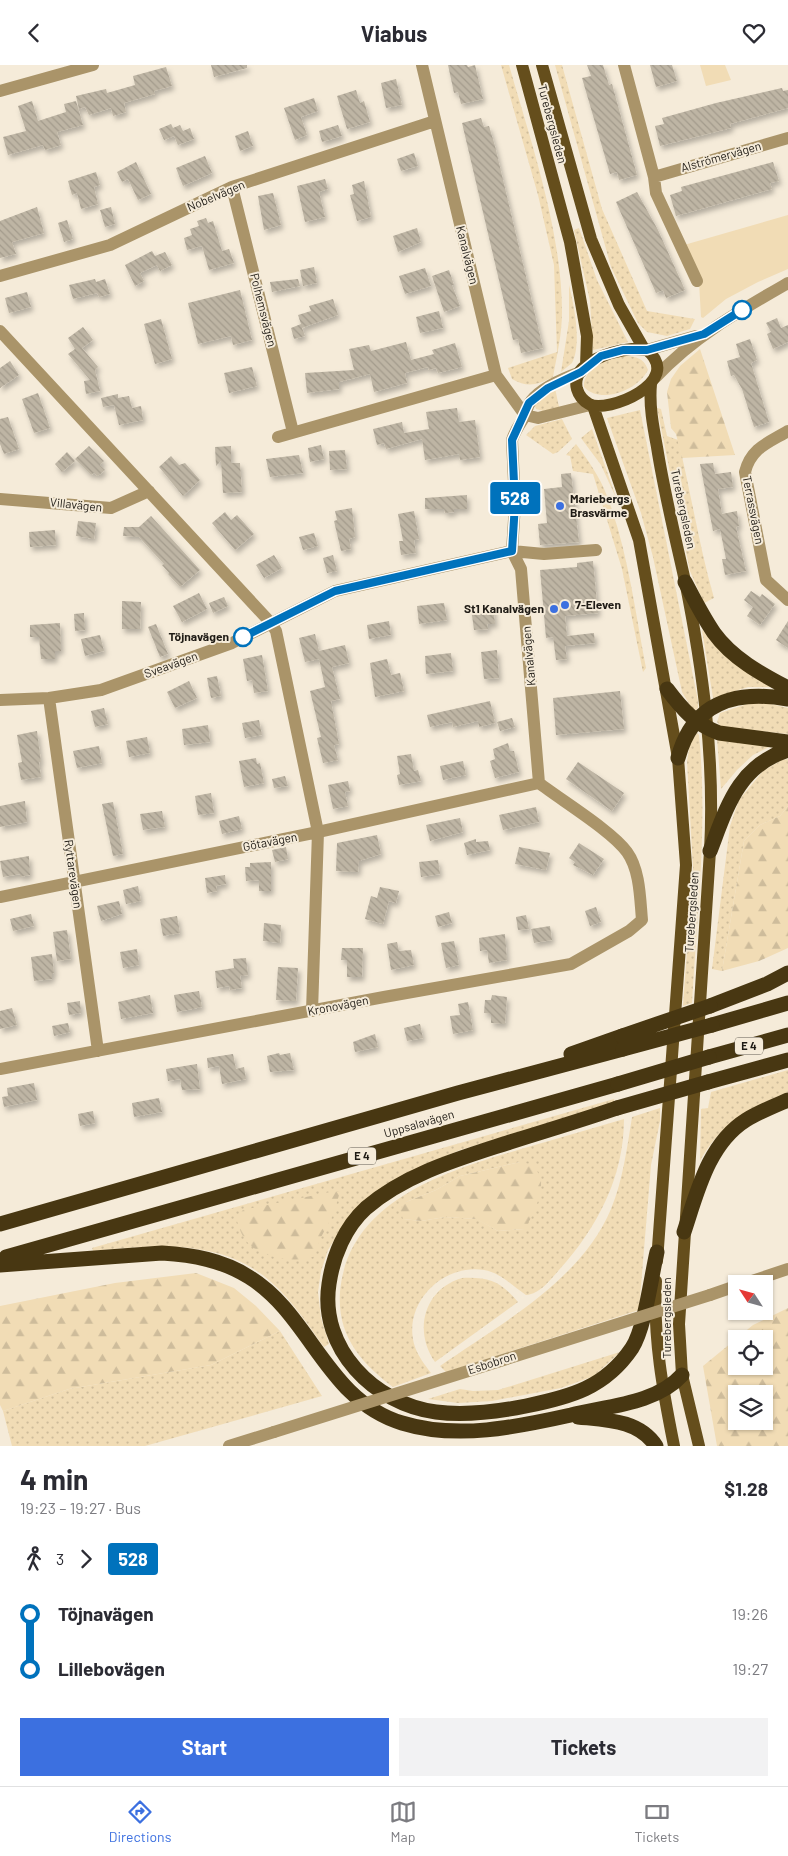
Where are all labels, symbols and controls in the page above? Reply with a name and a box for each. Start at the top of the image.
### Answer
icon: back [20,19,48,47]
icon: heart [740,19,768,47]
text: Viabus [361,20,427,46]
street label: Turebergsleden [536,83,570,165]
street label: Alströmervägen [679,138,762,174]
street label: Nobelvägen [185,177,247,213]
street label: Kanalvägen [454,224,482,285]
street label: Polhemsvägen [248,272,280,348]
unlabelled marker [732,300,752,320]
street label: Turebergsleden [669,468,699,550]
street label: Terrassvägen [741,475,767,545]
line badge: 528 [486,482,544,514]
text: 528 [500,487,530,509]
place label: Mariebergs Brasvärme [570,491,629,519]
street label: Villavägen [49,494,103,514]
marker: Mariebergs Brasvärme [554,500,566,512]
place label: 7-Eleven [575,597,621,611]
marker: 7-Eleven [559,599,571,611]
place label: St1 Kanalvägen [464,601,544,615]
marker: St1 Kanalvägen [548,603,560,615]
street label: Kanalvägen [518,626,538,686]
marker: Töjnavägen [233,627,253,647]
place label: Töjnavägen [169,629,229,643]
street label: Sveavägen [142,648,199,680]
street label: Götavägen [241,829,298,853]
street label: Ryttarevägen [62,839,86,909]
street label: Turebergsleden [681,871,701,953]
street label: Kronovägen [306,992,369,1018]
road number: E 4 [735,1037,763,1054]
street label: Uppsalavägen [382,1106,456,1140]
road number: E 4 [348,1147,376,1165]
north arrow [728,1275,772,1320]
map controls [728,1275,773,1430]
street label: Turebergsleden [659,1277,673,1359]
button: locate [728,1330,773,1375]
street label: Esbobron [466,1348,518,1376]
button: layers [728,1385,773,1430]
text: 4 min [20,1462,88,1496]
text: $1.28 [724,1477,768,1500]
text: 19:23 – 19:27 · Bus [20,1498,141,1517]
icon: walk [20,1545,48,1573]
icon: forward [72,1545,100,1573]
text: 528 [118,1548,148,1570]
text: 3 [56,1549,64,1568]
text: Töjnavägen [58,1602,154,1625]
text: 19:26 [732,1604,768,1623]
text: Lillebovägen [58,1657,165,1680]
text: 19:27 [732,1659,768,1678]
button: Start [20,1718,389,1776]
button: Tickets [399,1718,768,1776]
tab: Directions [109,1798,171,1845]
tab: Map [389,1798,417,1845]
tab: Tickets [635,1798,679,1845]

